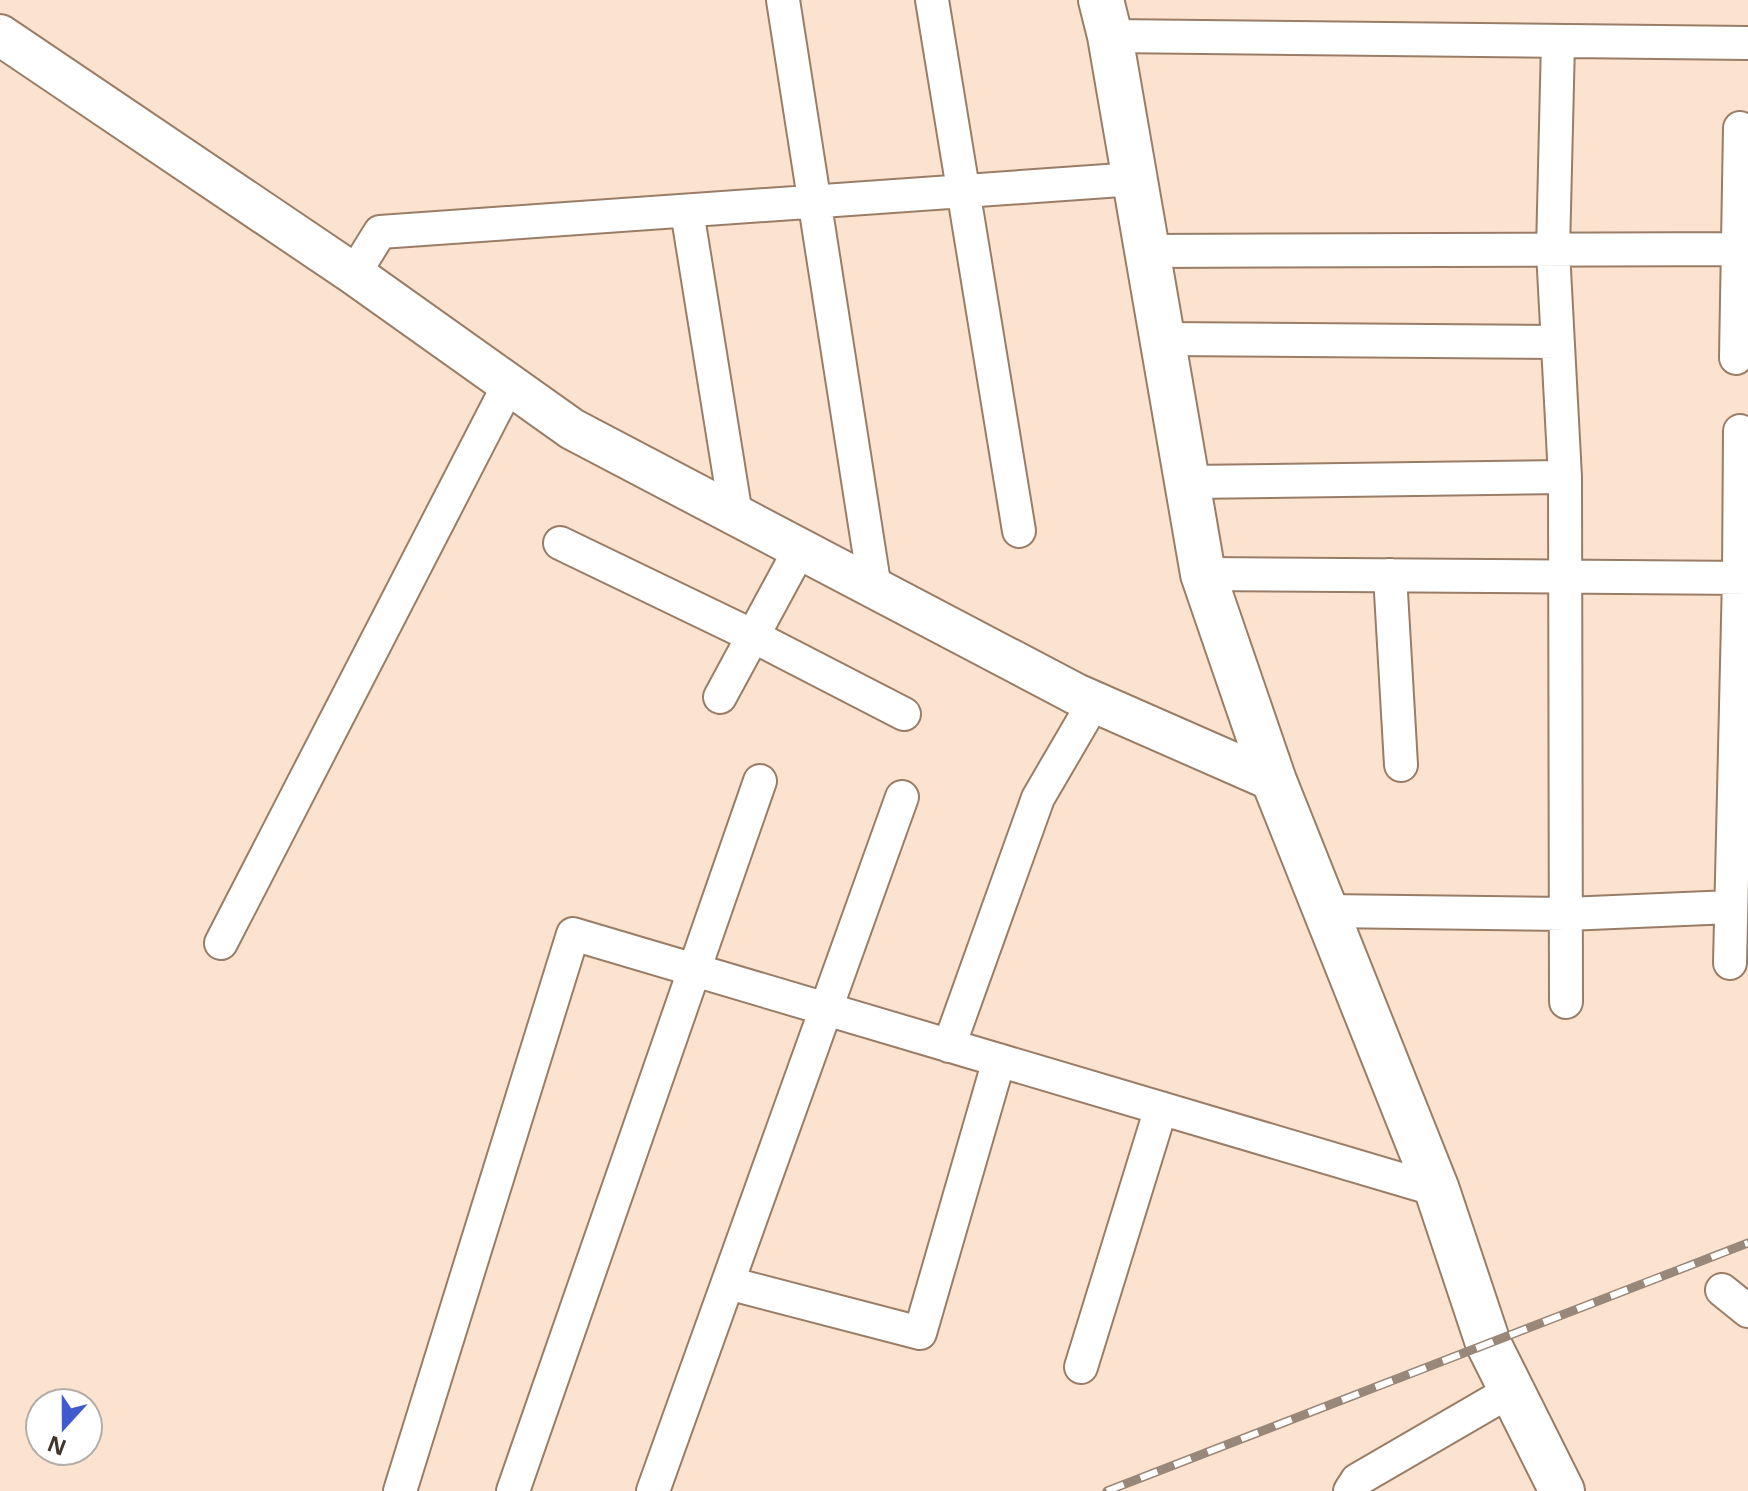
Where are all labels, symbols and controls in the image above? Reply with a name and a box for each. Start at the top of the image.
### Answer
north arrow [24,1387,104,1467]
text: N [43,1429,70,1464]

